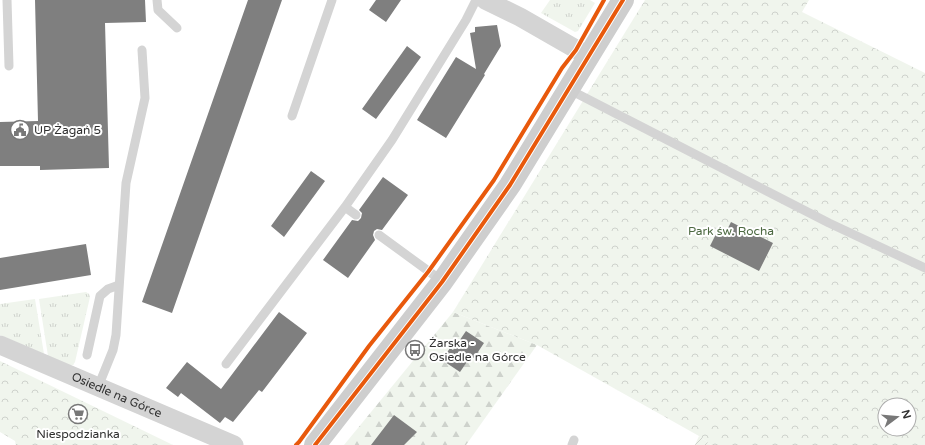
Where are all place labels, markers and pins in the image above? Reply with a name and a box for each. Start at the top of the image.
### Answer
public building icon: UP Żagań 5 [9,119,31,141]
place label: UP Żagań 5 [34,123,101,137]
place label: Żarska - Osiedle na Górce [429,336,526,364]
bus stop icon: Żarska - Osiedle na Górce [404,339,426,361]
supermarket icon: Niespodzianka [67,403,89,425]
place label: Niespodzianka [36,427,120,441]

